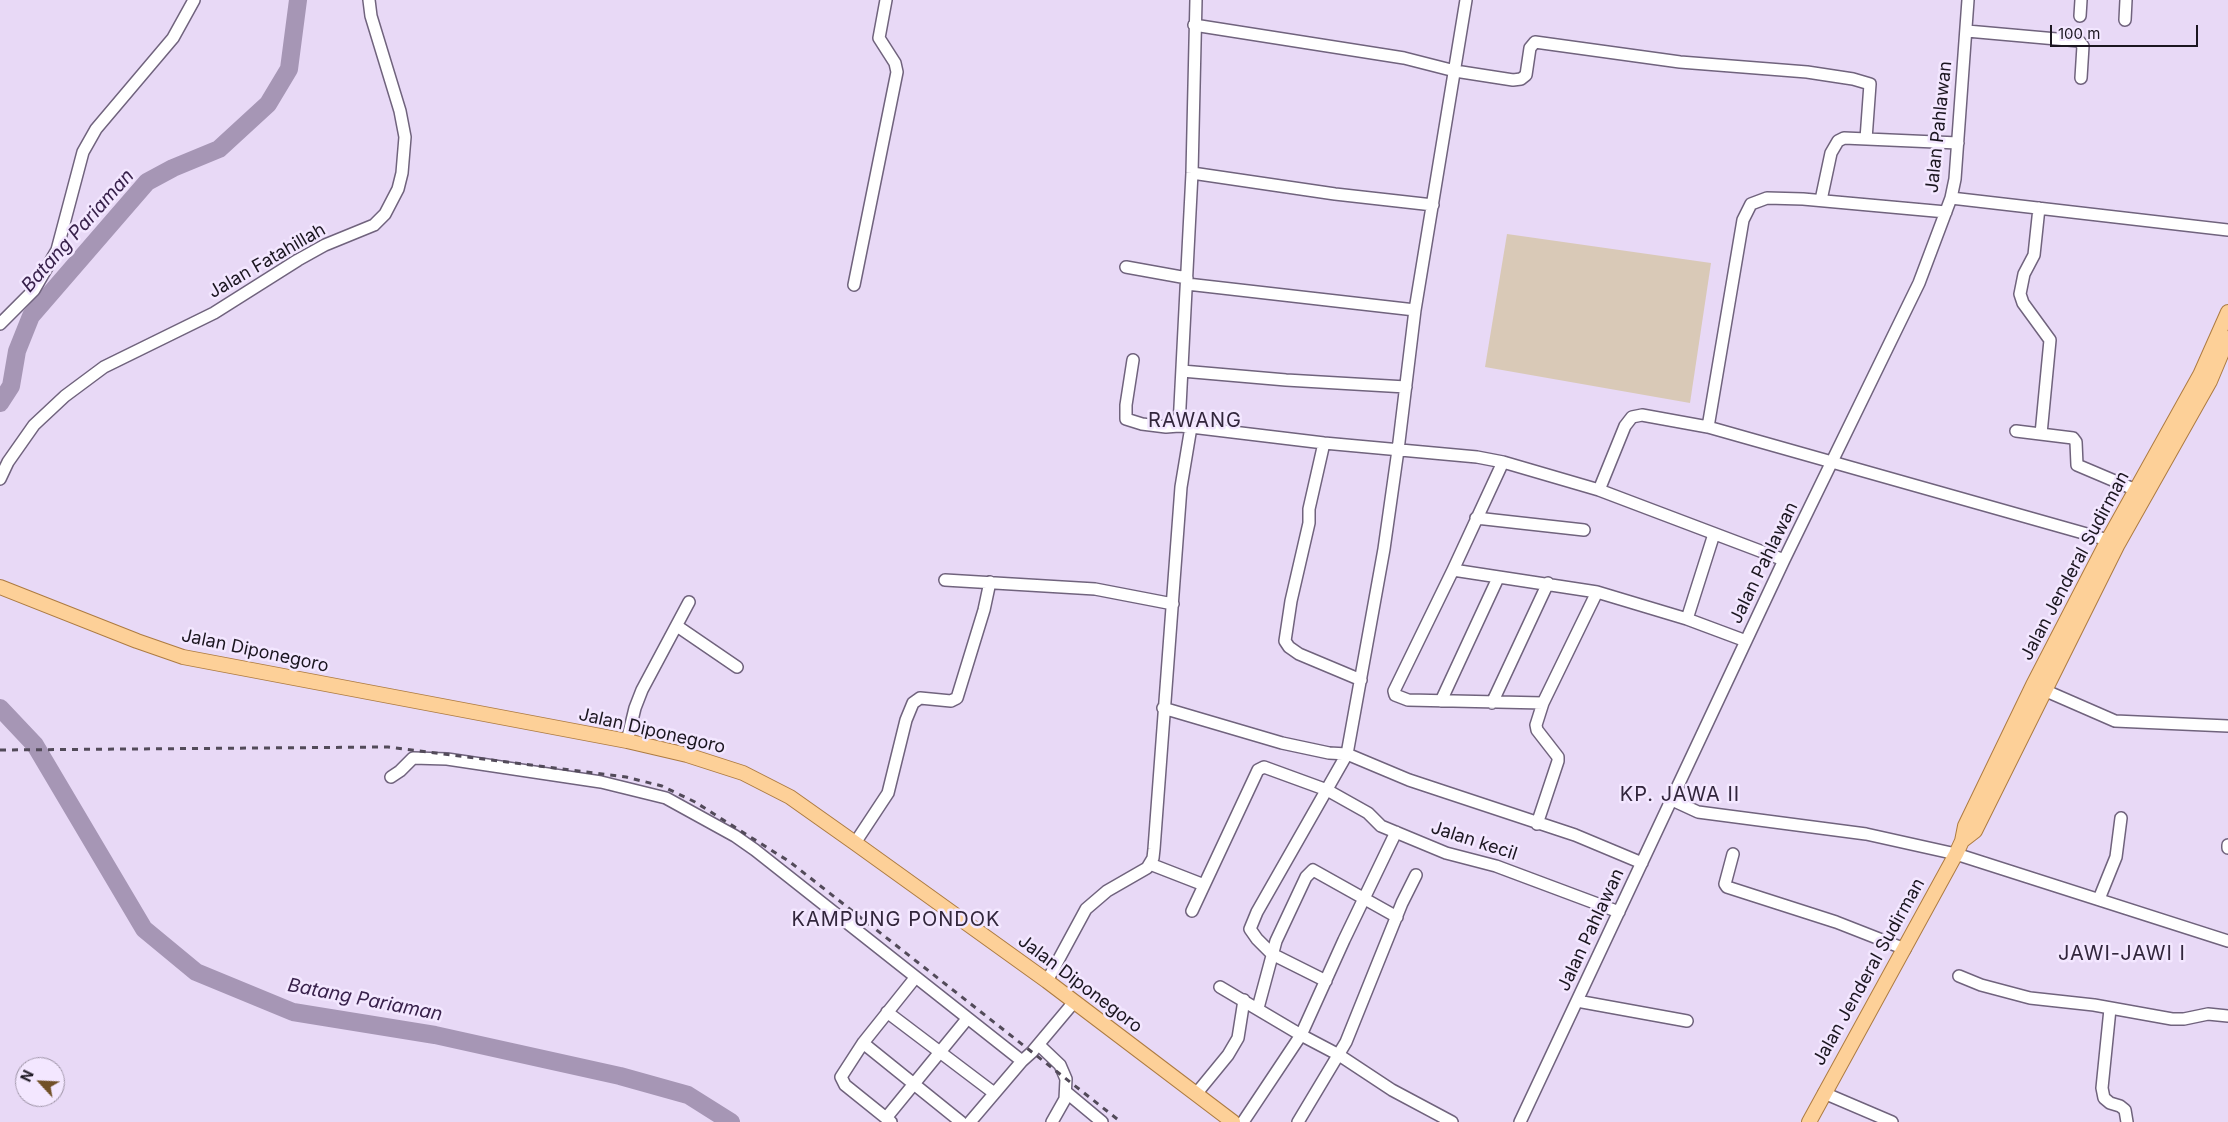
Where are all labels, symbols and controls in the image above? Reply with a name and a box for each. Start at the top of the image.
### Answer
scale bar [2053,15,2200,47]
text: 100 m [2058,24,2100,43]
street label: Jalan Pahlawan [1921,60,1957,194]
water label: Batang Pariaman [17,165,139,297]
street label: Jalan Fatahillah [205,219,329,303]
district label: RAWANG [1147,409,1243,433]
street label: Jalan Jenderal Sudirman [2016,468,2134,664]
street label: Jalan Pahlawan [1725,499,1803,627]
street label: Jalan Diponegoro [179,625,331,677]
street label: Jalan Diponegoro [577,704,727,758]
district label: KP. JAWA II [1618,783,1742,807]
street label: Jalan kecil [1428,817,1520,865]
street label: Jalan Pahlawan [1553,865,1629,995]
street label: Jalan Jenderal Sudirman [1808,875,1930,1069]
district label: KAMPUNG PONDOK [790,908,1002,932]
street label: Jalan Diponegoro [1014,930,1146,1038]
district label: JAWI-JAWI I [2057,942,2187,966]
water label: Batang Pariaman [286,974,444,1026]
north arrow [15,1057,65,1107]
text: N [17,1067,37,1084]

